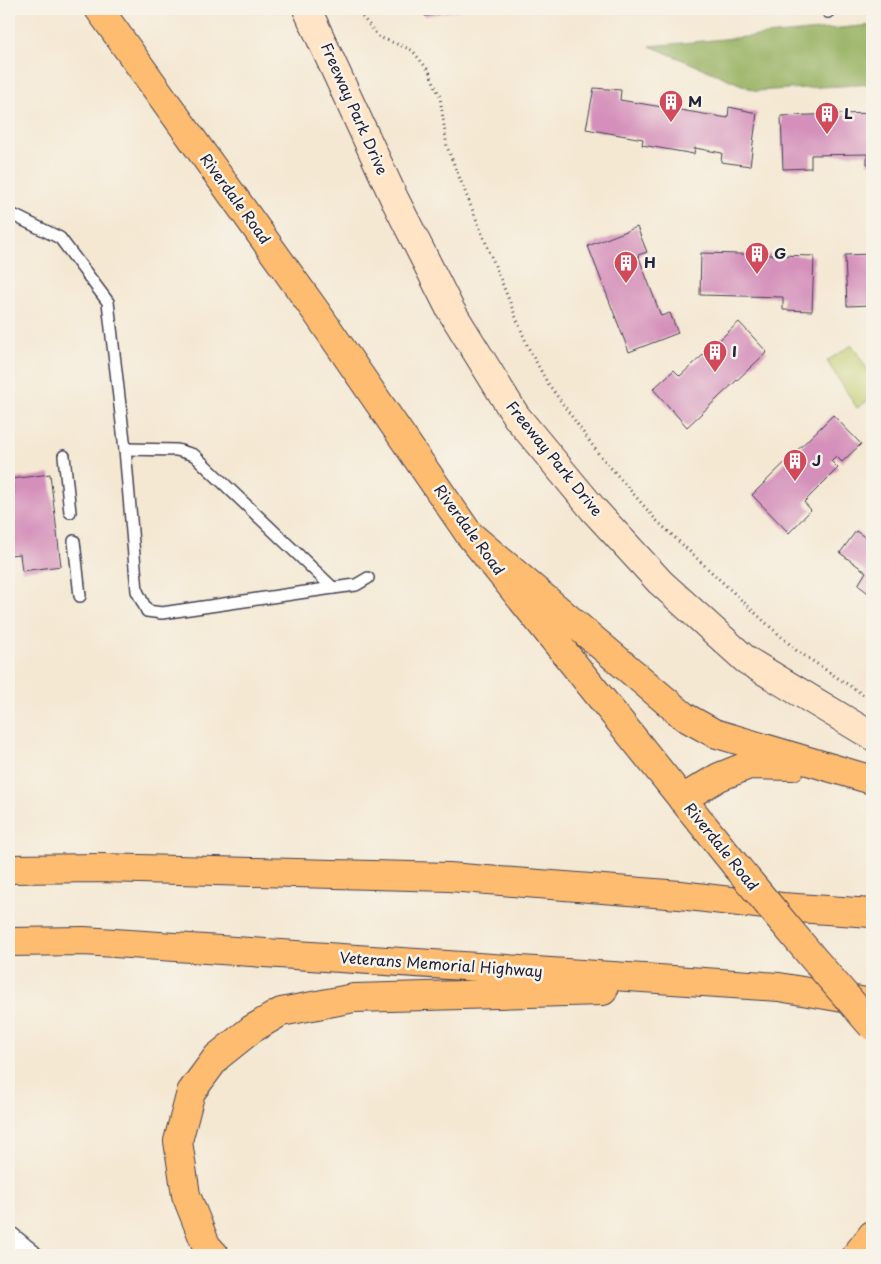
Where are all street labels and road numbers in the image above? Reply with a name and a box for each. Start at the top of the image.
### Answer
street label: Freeway Park Drive [316,39,395,178]
street label: Riverdale Road [195,148,277,248]
street label: Freeway Park Drive [501,395,609,521]
street label: Riverdale Road [429,479,511,579]
street label: Riverdale Road [679,797,765,895]
street label: Veterans Memorial Highway [339,945,543,982]

